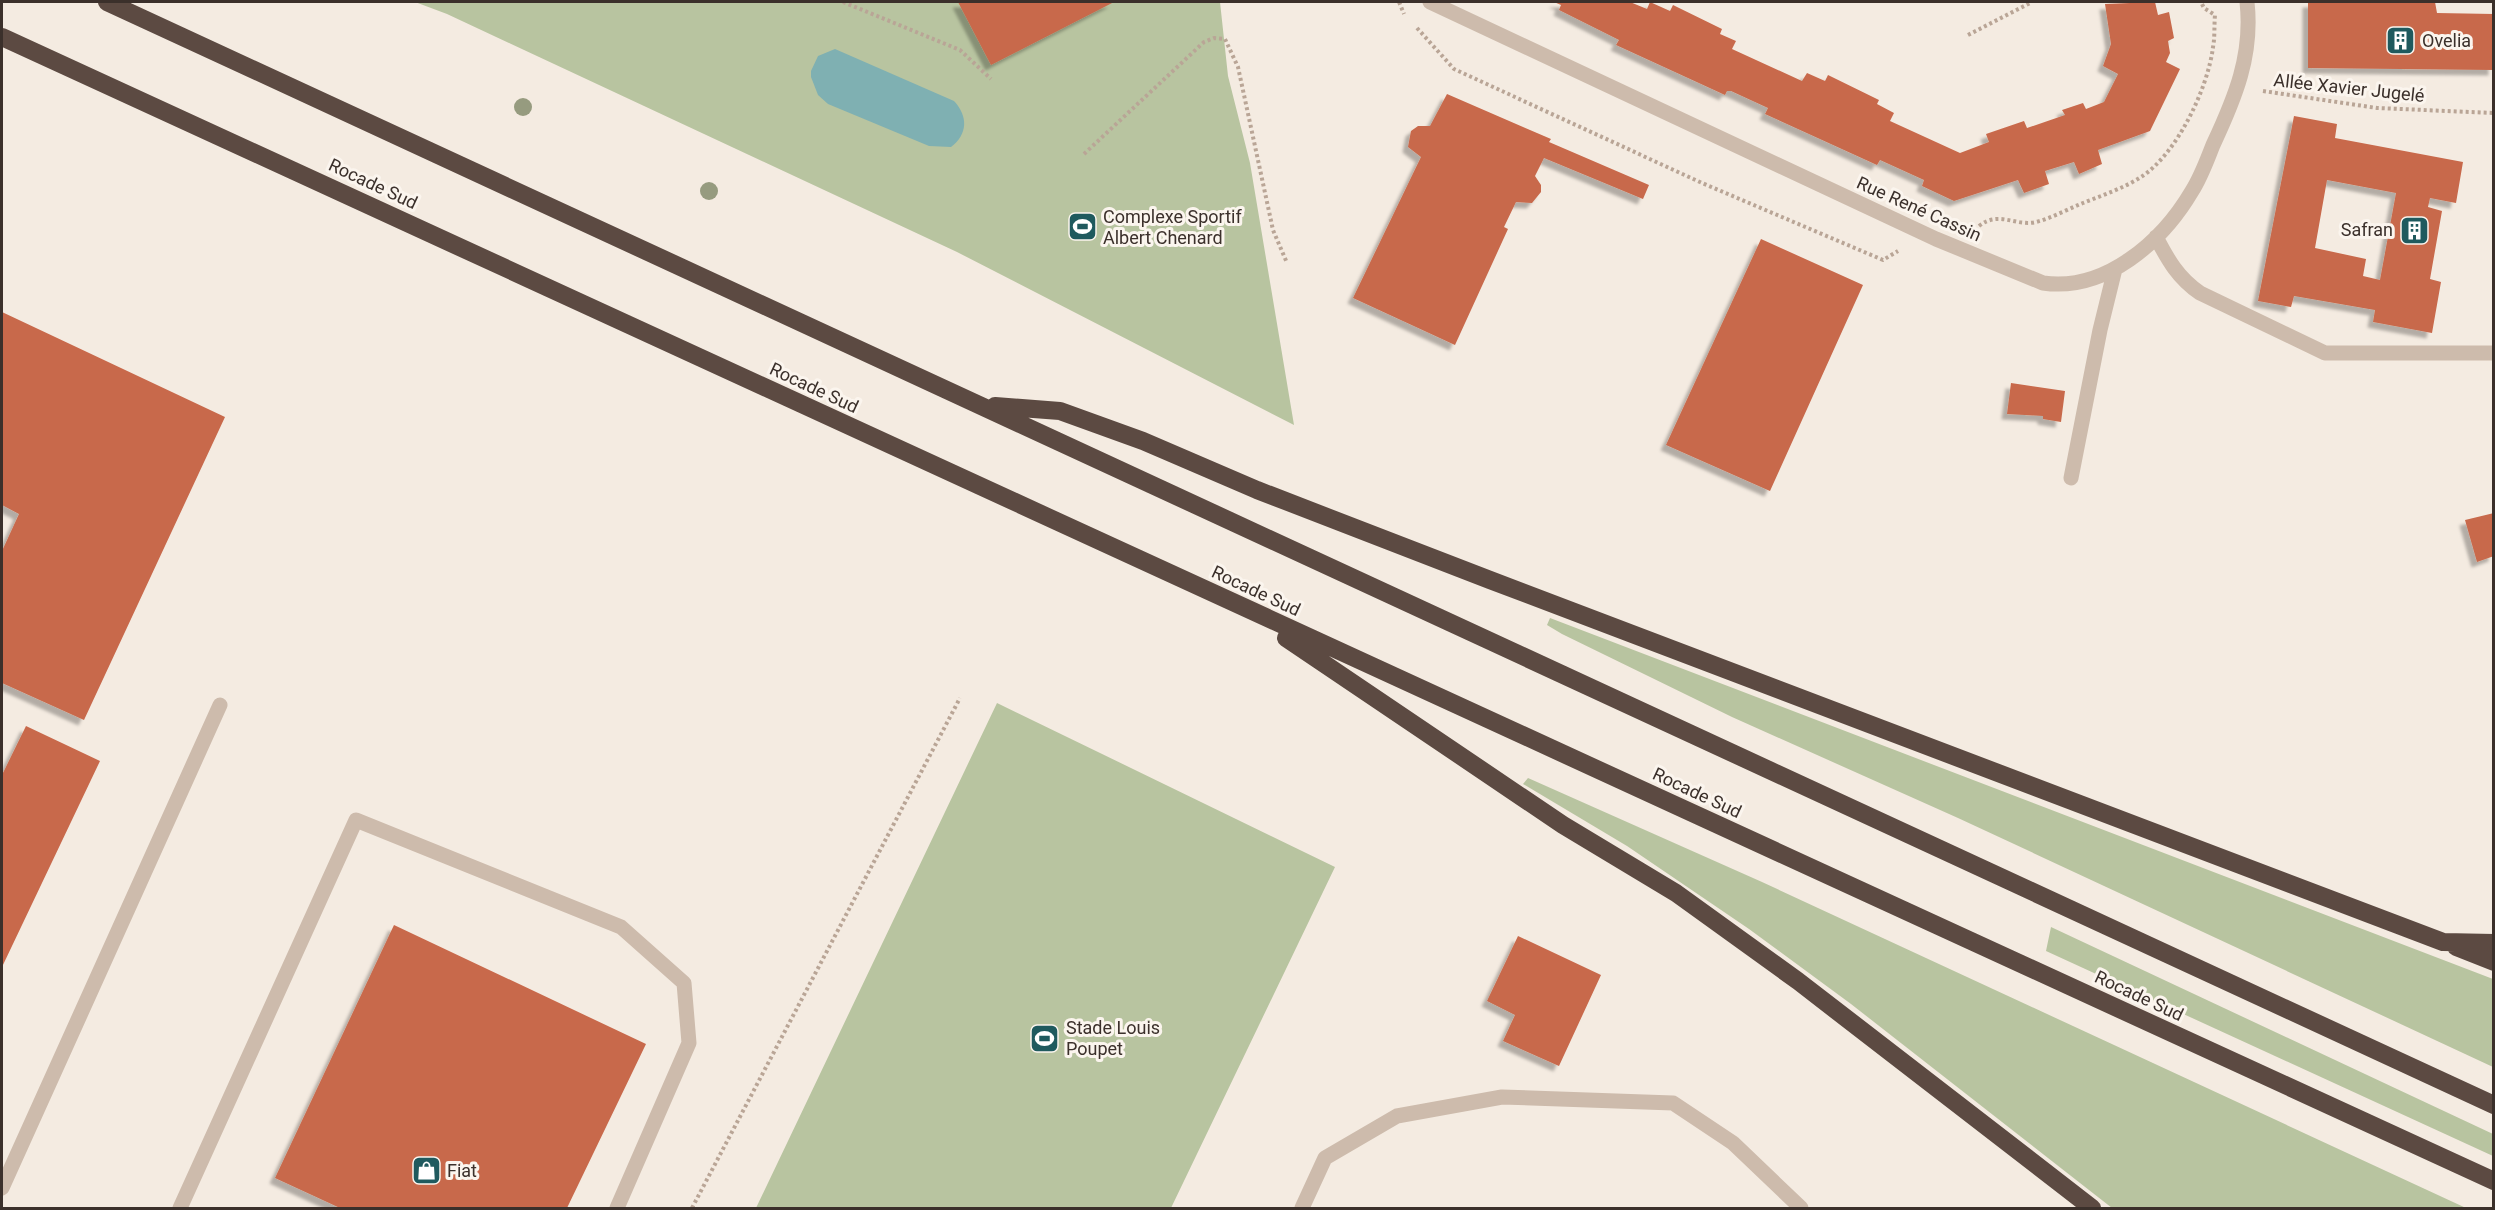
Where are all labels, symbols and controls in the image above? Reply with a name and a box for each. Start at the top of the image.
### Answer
building icon: Ovelia [2385,25,2417,57]
place label: Ovelia [2422,30,2471,51]
street label: Allée Xavier Jugelé [2273,69,2426,106]
street label: Rocade Sud [325,154,421,213]
street label: Rue René Cassin [1854,172,1985,245]
place label: Complexe Sportif Albert Chenard [1103,206,1242,248]
sports icon: Complexe Sportif Albert Chenard [1066,211,1098,243]
building icon: Safran [2398,214,2430,246]
place label: Safran [2341,219,2393,240]
street label: Rocade Sud [766,358,862,417]
street label: Rocade Sud [1208,561,1304,620]
street label: Rocade Sud [1649,763,1745,822]
street label: Rocade Sud [2091,966,2187,1025]
place label: Stade Louis Poupet [1066,1017,1160,1059]
sports icon: Stade Louis Poupet [1029,1022,1061,1054]
shop icon: Fiat [410,1155,442,1187]
place label: Fiat [447,1160,477,1181]

